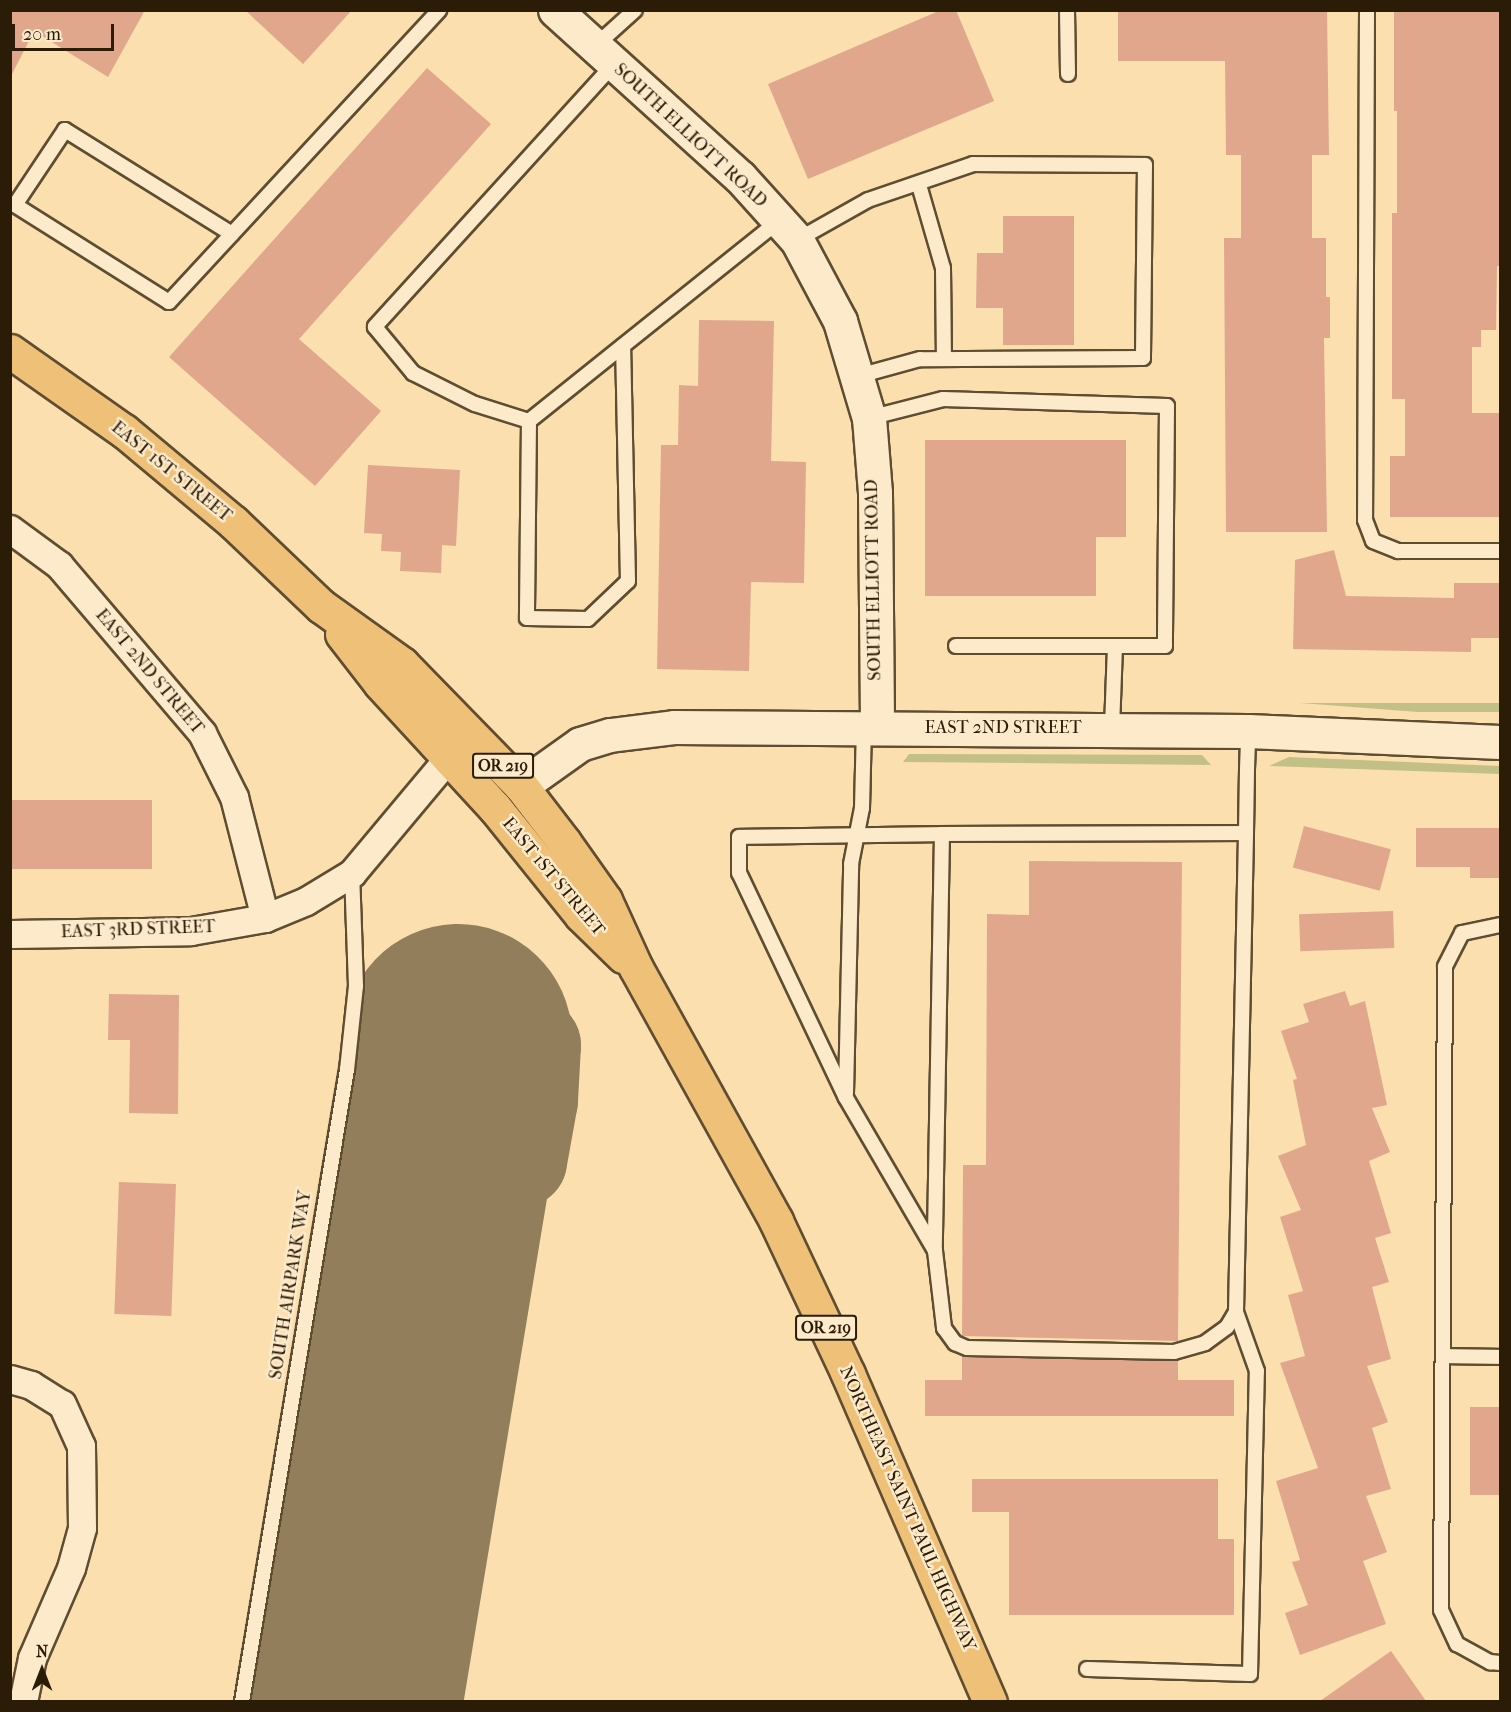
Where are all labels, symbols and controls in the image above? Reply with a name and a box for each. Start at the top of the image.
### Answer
scale bar [15,12,117,50]
text: 20 m [23,24,61,45]
street label: SOUTH ELLIOTT ROAD [609,59,771,213]
street label: EAST 1ST STREET [107,417,235,527]
street label: SOUTH ELLIOTT ROAD [861,479,887,681]
street label: EAST 2ND STREET [90,605,208,739]
street label: EAST 2ND STREET [924,717,1082,739]
road number: OR 219 [472,753,534,779]
street label: EAST 1ST STREET [497,813,609,941]
street label: EAST 3RD STREET [60,917,216,943]
street label: SOUTH AIRPARK WAY [265,1189,317,1381]
road number: OR 219 [794,1315,858,1341]
street label: NORTHEAST SAINT PAUL HIGHWAY [834,1363,980,1655]
north arrow [12,1640,72,1700]
text: N [36,1642,48,1661]

